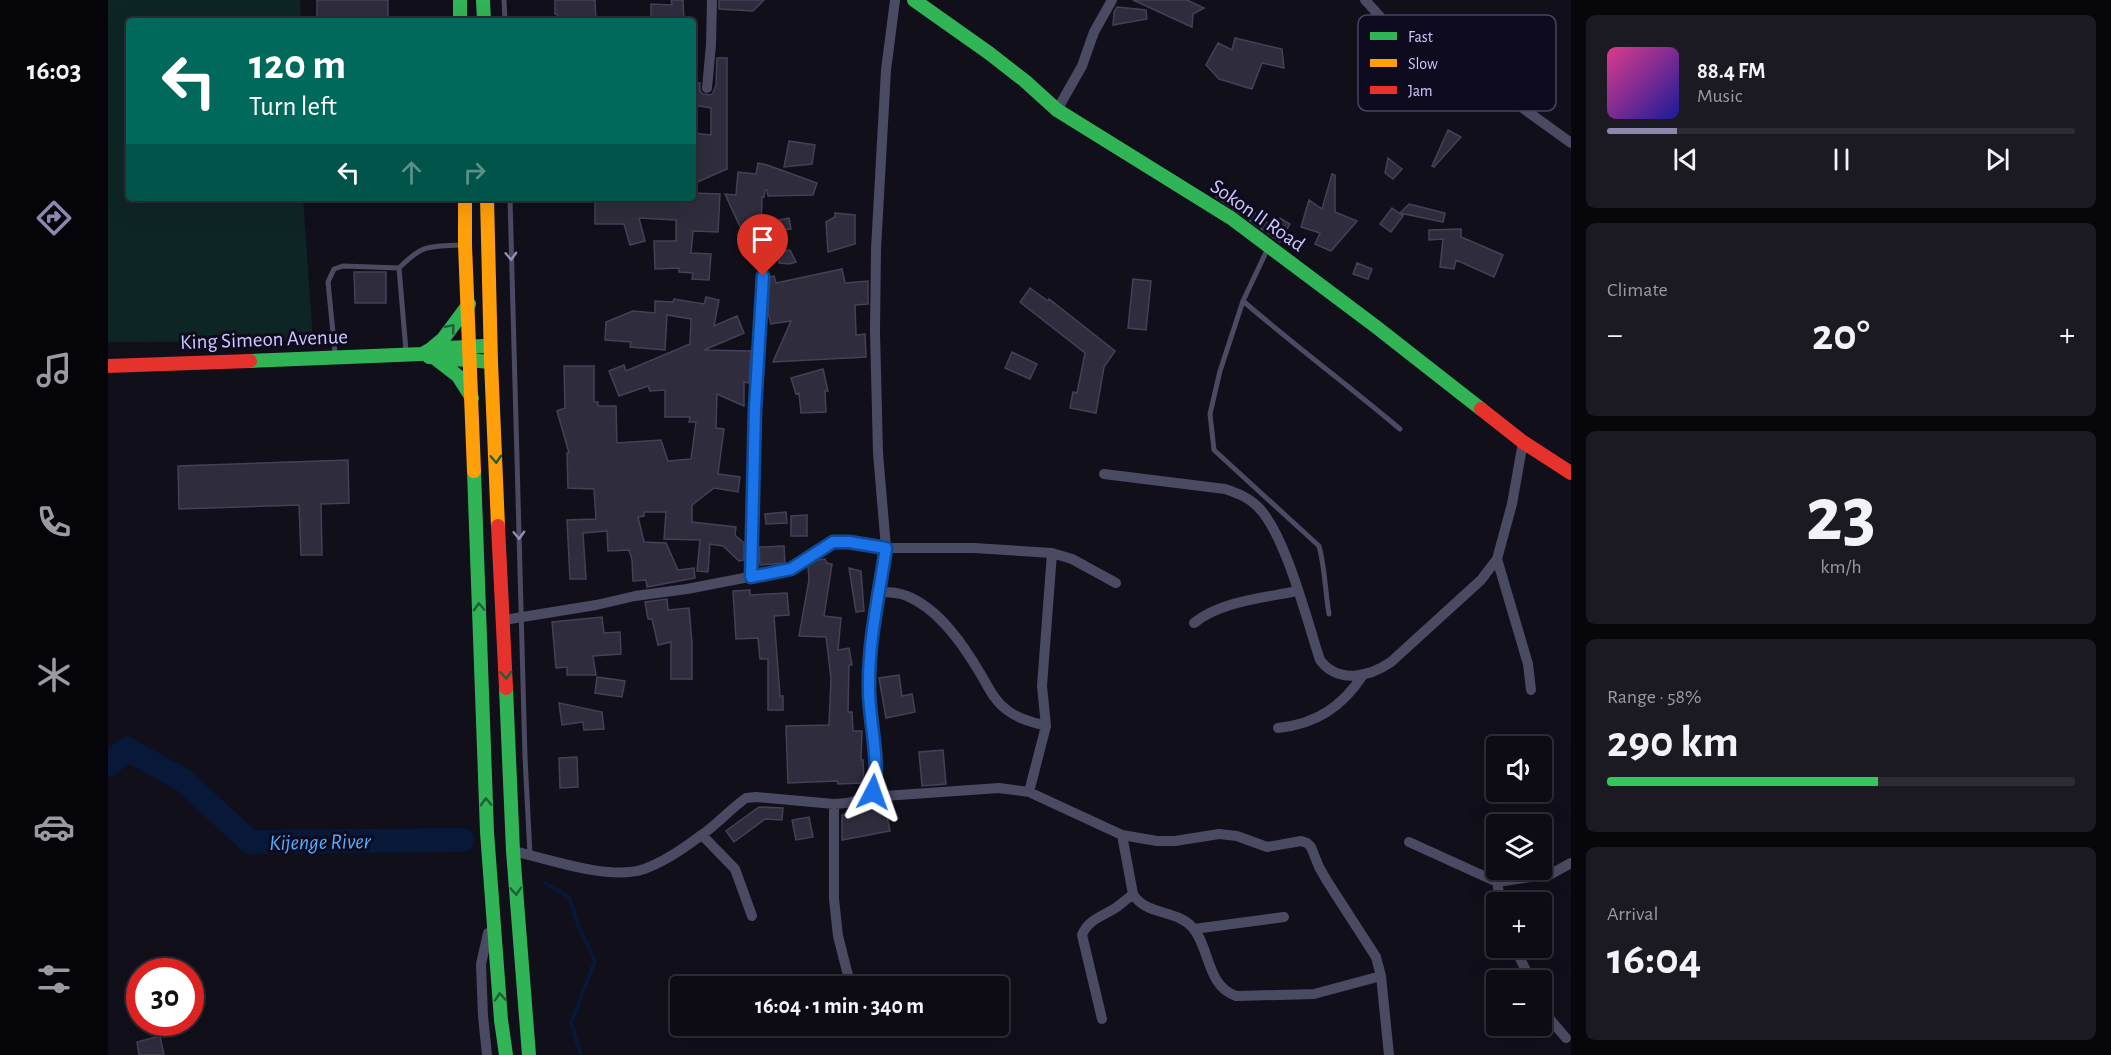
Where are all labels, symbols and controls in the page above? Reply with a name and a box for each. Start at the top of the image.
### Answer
legend [1358,15,1556,111]
text: Fast [1408,29,1433,45]
icon: left [150,42,228,120]
text: 120 m [249,44,346,86]
text: Slow [1408,56,1438,72]
text: 16:03 [27,57,81,84]
text: 88.4 FM [1697,60,1765,82]
text: Jam [1408,83,1433,99]
text: Music [1697,86,1743,106]
text: Turn left [249,93,337,120]
icon: previous [1669,143,1702,176]
icon: pause [1825,143,1858,176]
icon: next [1981,143,2014,176]
icon: left [332,156,365,189]
icon: ahead [395,156,428,189]
icon: right [458,156,491,189]
street label: Sokon II Road [1207,175,1309,256]
icon: directions [33,197,75,239]
pin [737,214,788,276]
icon: arrive [746,223,779,256]
one-way arrow [505,252,518,261]
text: Climate [1607,280,1668,300]
text: 20° [1812,313,1870,358]
text: − [1607,319,1623,352]
text: + [2059,319,2075,352]
one-way arrow [444,324,455,335]
street label: King Simeon Avenue [180,326,348,353]
icon: music [33,349,75,391]
one-way arrow [490,455,503,464]
text: 23 [1806,477,1876,555]
icon: phone [33,501,75,543]
one-way arrow [513,531,525,540]
text: km/h [1820,557,1862,577]
one-way arrow [473,603,486,612]
icon: climate [33,654,75,696]
one-way arrow [499,670,512,679]
text: Range · 58% [1607,687,1702,707]
text: 290 km [1607,720,1739,765]
map controls [1486,736,1552,1036]
button: sound [1486,736,1552,802]
position arrow [841,760,905,824]
one-way arrow [480,798,493,807]
icon: car [33,806,75,848]
button: layers [1486,814,1552,880]
water label: Kijenge River [269,830,372,854]
one-way arrow [509,886,522,895]
button: + [1486,892,1552,958]
text: Arrival [1607,904,1658,924]
text: 16:04 [1607,937,1701,982]
icon: filters [33,958,75,1000]
speed limit sign: 30 [126,958,204,1036]
button: − [1486,970,1552,1036]
one-way arrow [493,992,506,1001]
text: 16:04 · 1 min · 340 m [755,995,924,1017]

